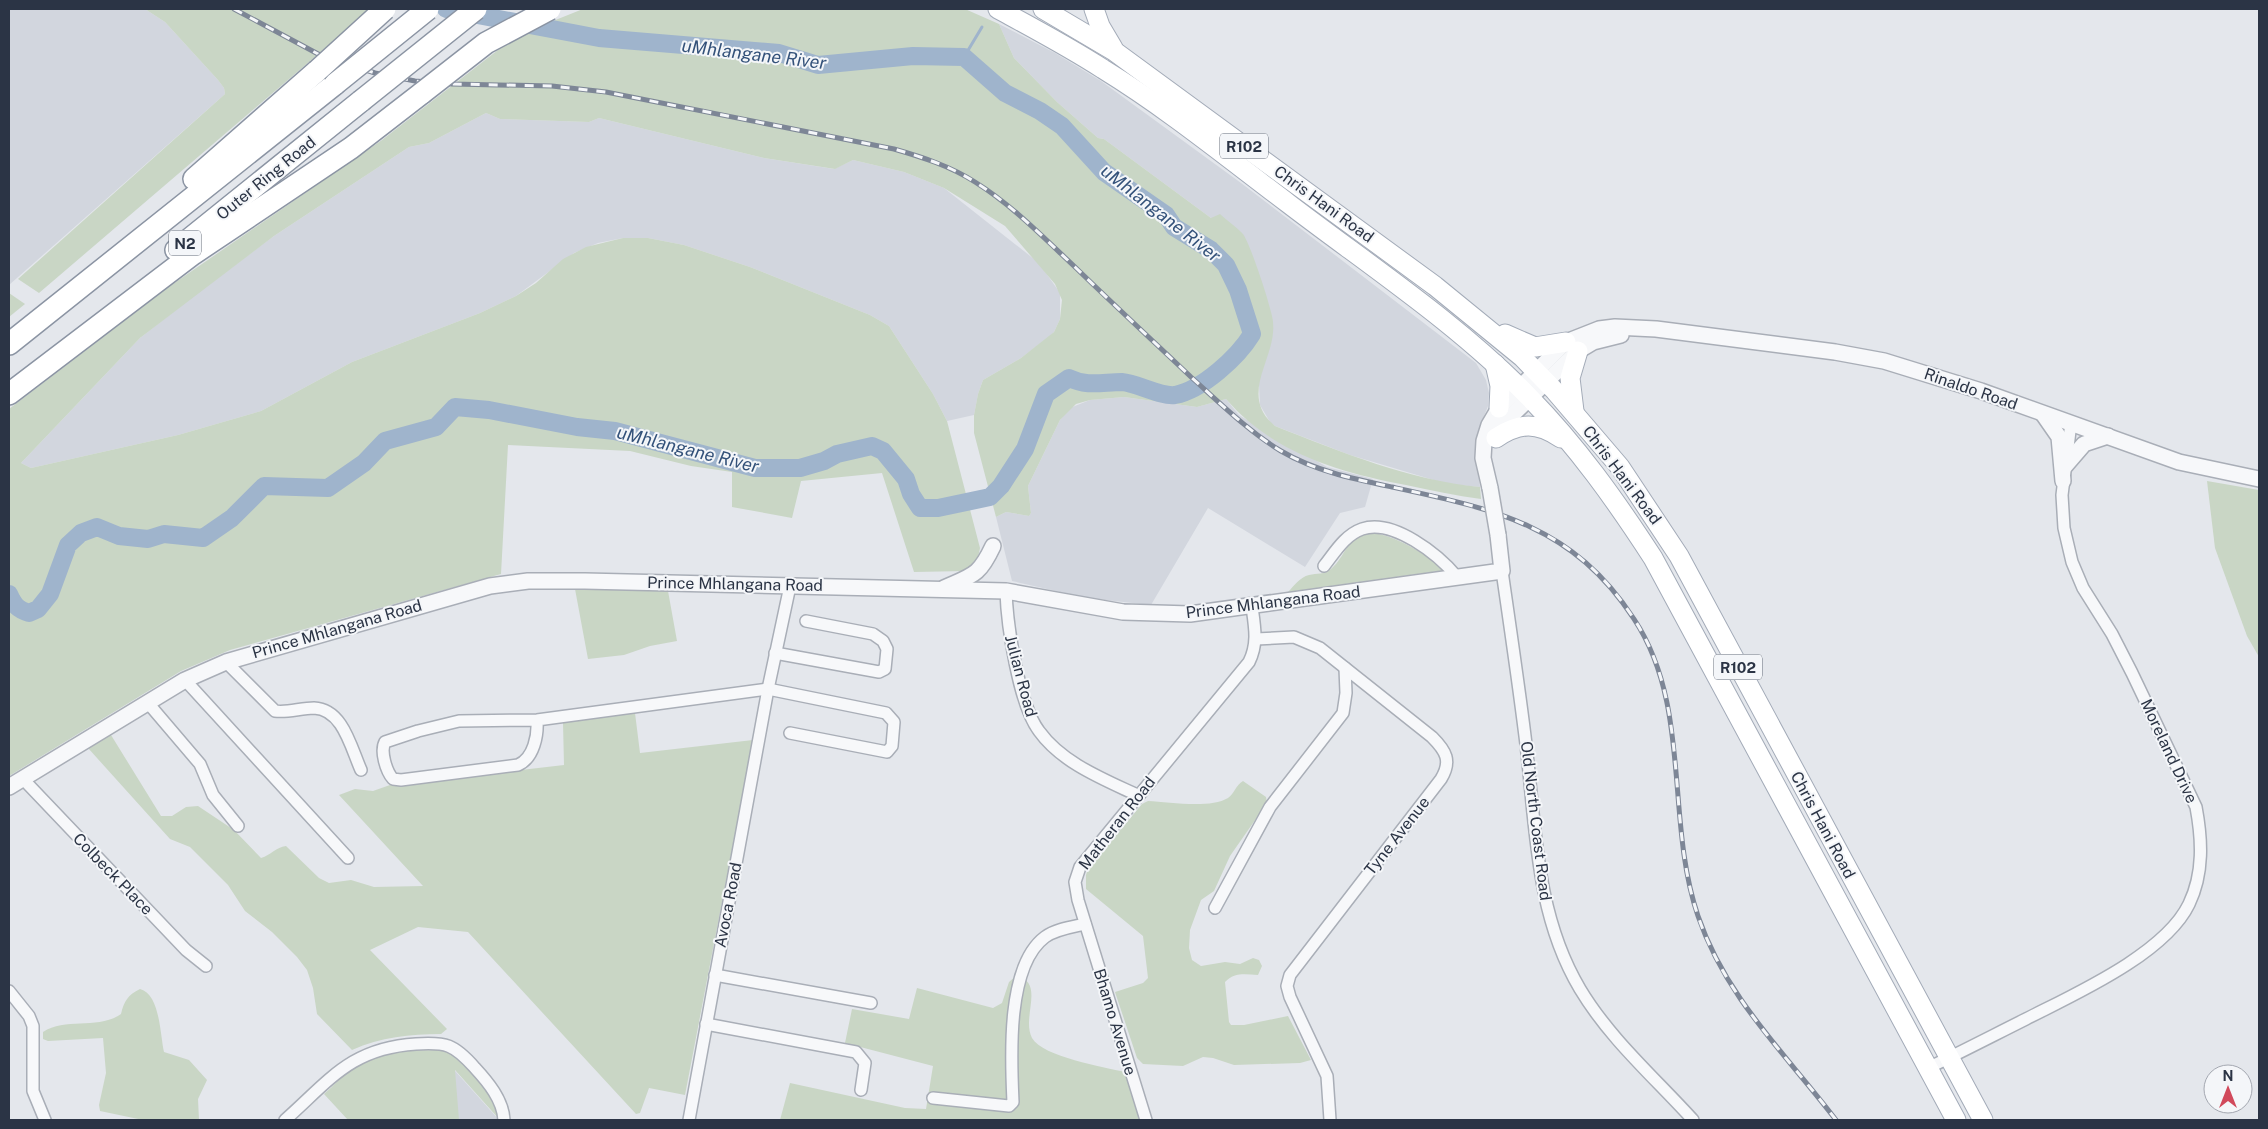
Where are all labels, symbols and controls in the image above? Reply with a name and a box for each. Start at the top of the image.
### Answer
water label: uMhlangane River [680,35,828,73]
street label: Outer Ring Road [213,132,319,224]
road number: R102 [1220,134,1268,158]
water label: uMhlangane River [1097,160,1225,266]
street label: Chris Hani Road [1271,162,1377,246]
road number: N2 [169,230,201,256]
street label: Rinaldo Road [1922,364,2020,414]
water label: uMhlangane River [615,421,761,477]
street label: Chris Hani Road [1579,422,1665,528]
street label: Prince Mhlangana Road [647,573,823,595]
street label: Prince Mhlangana Road [1185,582,1361,622]
street label: Prince Mhlangana Road [250,596,424,662]
street label: Julian Road [1001,633,1041,719]
road number: R102 [1714,654,1762,680]
street label: Moreland Drive [2137,696,2201,806]
street label: Old North Coast Road [1517,740,1555,902]
street label: Chris Hani Road [1787,768,1859,882]
street label: Matheran Road [1075,773,1159,873]
street label: Tyne Avenue [1360,793,1434,879]
street label: Colbeck Place [69,829,157,919]
street label: Avoca Road [710,861,746,949]
street label: Bhamo Avenue [1090,966,1140,1078]
north arrow [2203,1064,2253,1114]
text: N [2223,1068,2233,1084]

